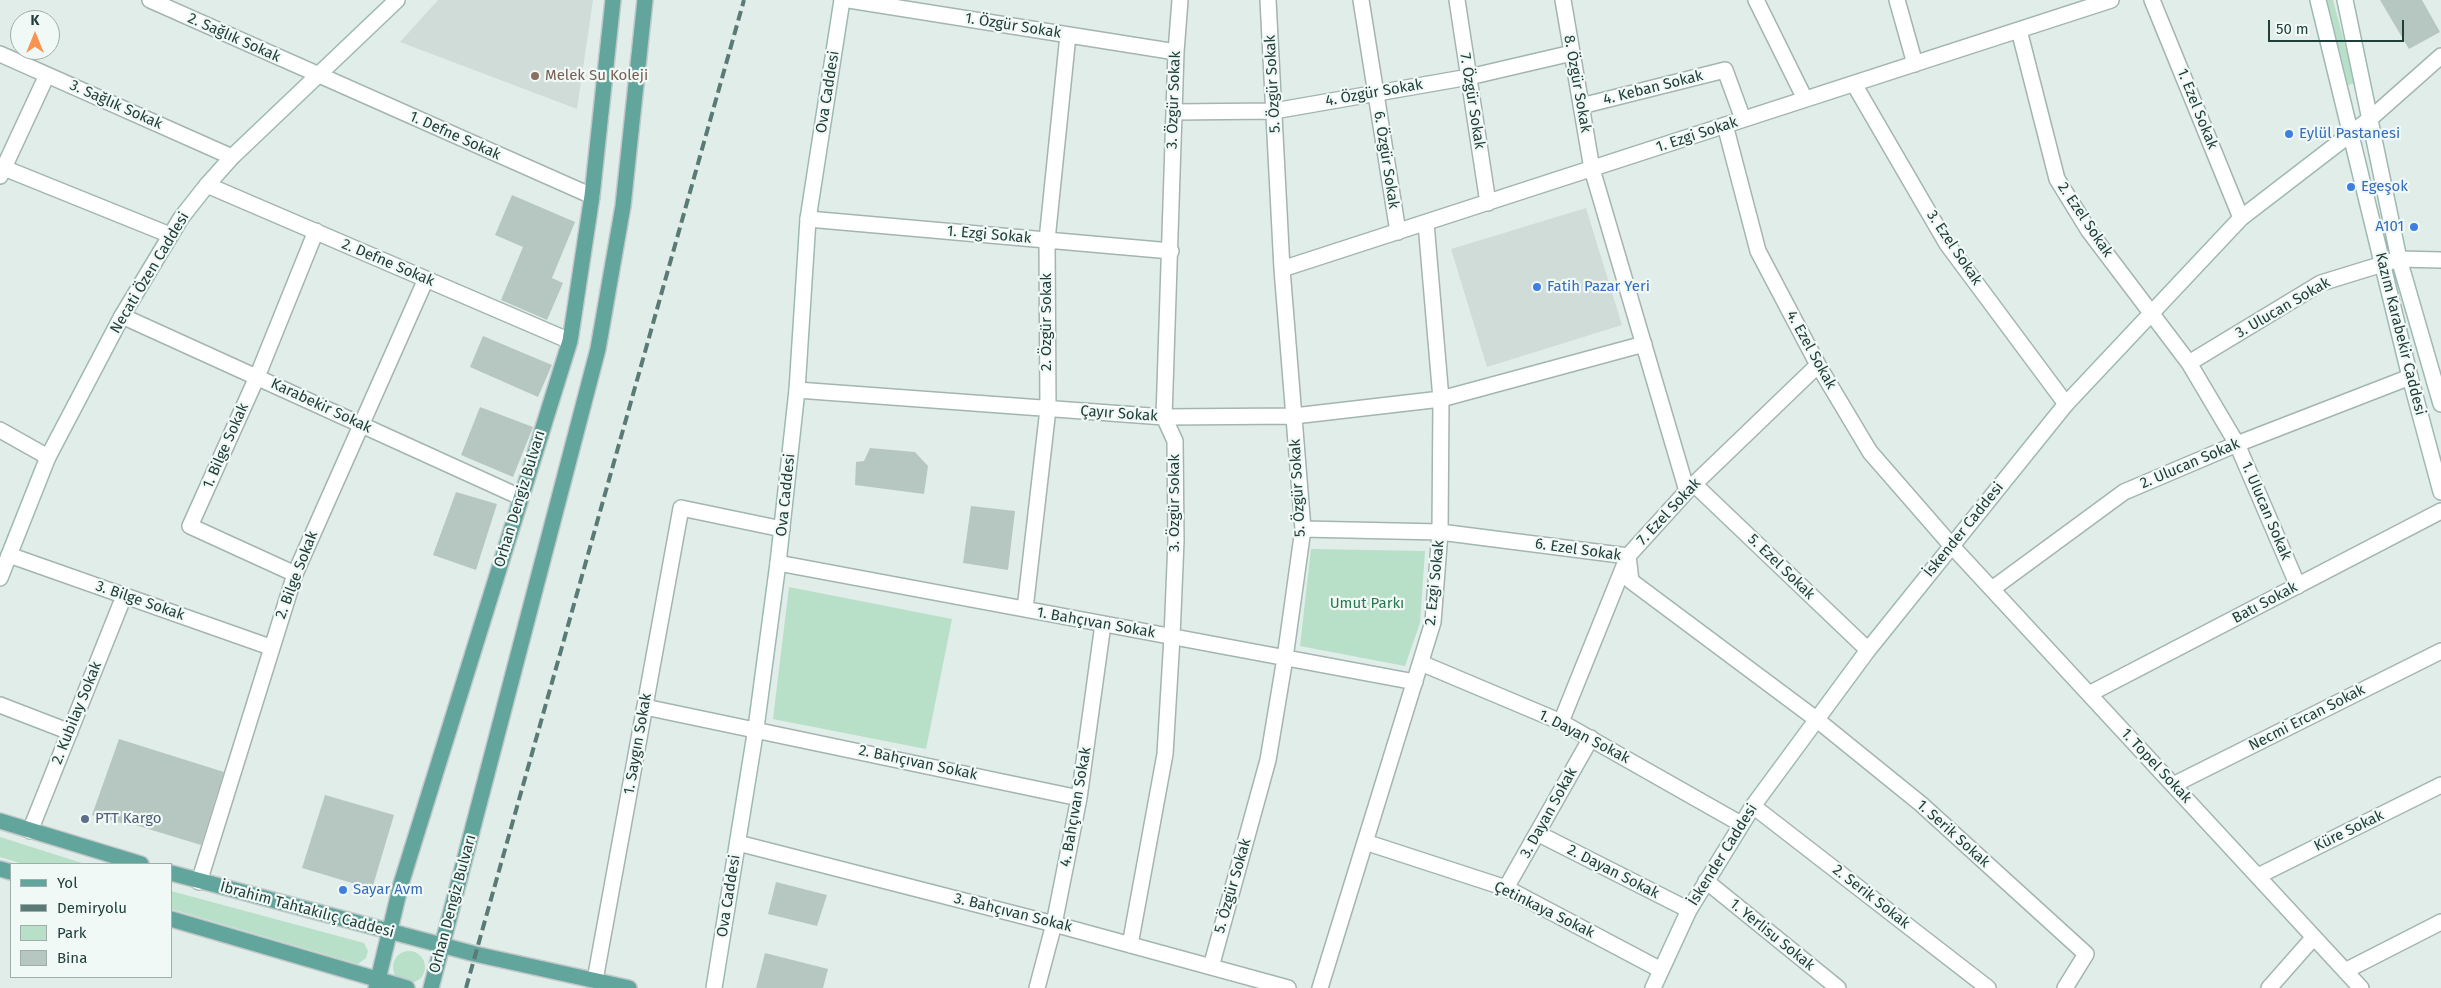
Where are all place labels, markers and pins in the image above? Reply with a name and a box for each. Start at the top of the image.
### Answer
place label: Melek Su Koleji [545,67,648,85]
marker: Melek Su Koleji [529,70,541,82]
place label: Eylül Pastanesi [2299,125,2400,143]
marker: Eylül Pastanesi [2283,128,2295,140]
place label: Egeşok [2361,178,2408,196]
marker: Egeşok [2345,181,2357,193]
place label: A101 [2375,218,2404,236]
marker: A101 [2408,221,2420,233]
place label: Fatih Pazar Yeri [1547,278,1650,296]
marker: Fatih Pazar Yeri [1531,281,1543,293]
place label: PTT Kargo [95,810,162,828]
marker: PTT Kargo [79,813,91,825]
place label: Sayar Avm [353,881,423,899]
marker: Sayar Avm [337,884,349,896]

